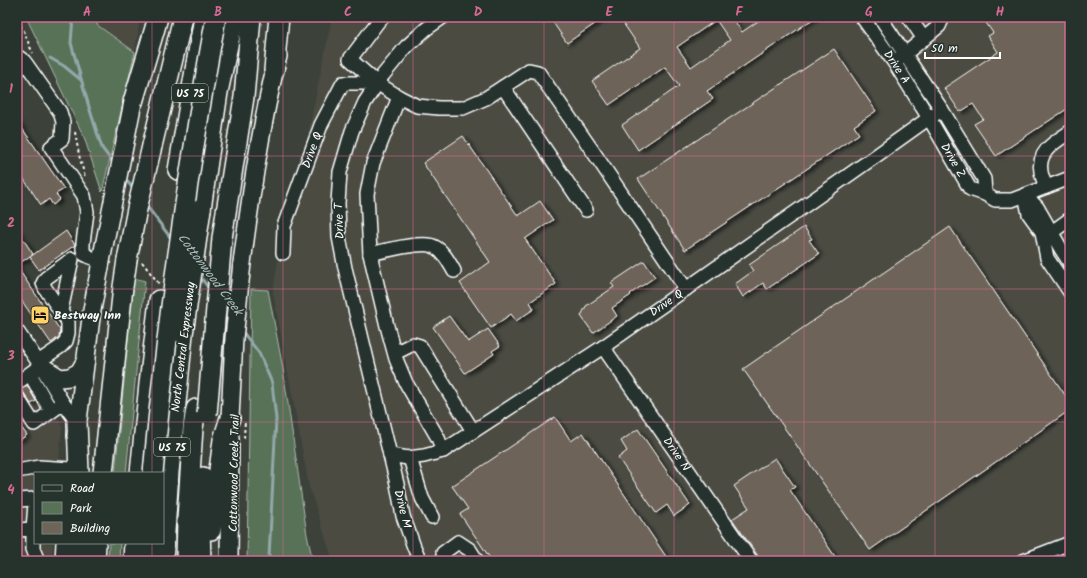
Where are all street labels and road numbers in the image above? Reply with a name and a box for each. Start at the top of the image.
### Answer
street label: Drive A [878,46,915,88]
road number: US 75 [172,84,208,102]
street label: Drive Q [297,129,328,171]
street label: Drive Z [935,140,971,181]
street label: Drive T [329,201,350,239]
street label: North Central Expressway [166,280,201,413]
street label: Drive Q [646,284,688,322]
street label: Cottonwood Creek Trail [224,414,245,532]
street label: Drive N [658,433,695,475]
road number: US 75 [154,438,190,456]
street label: Drive M [389,488,417,531]

